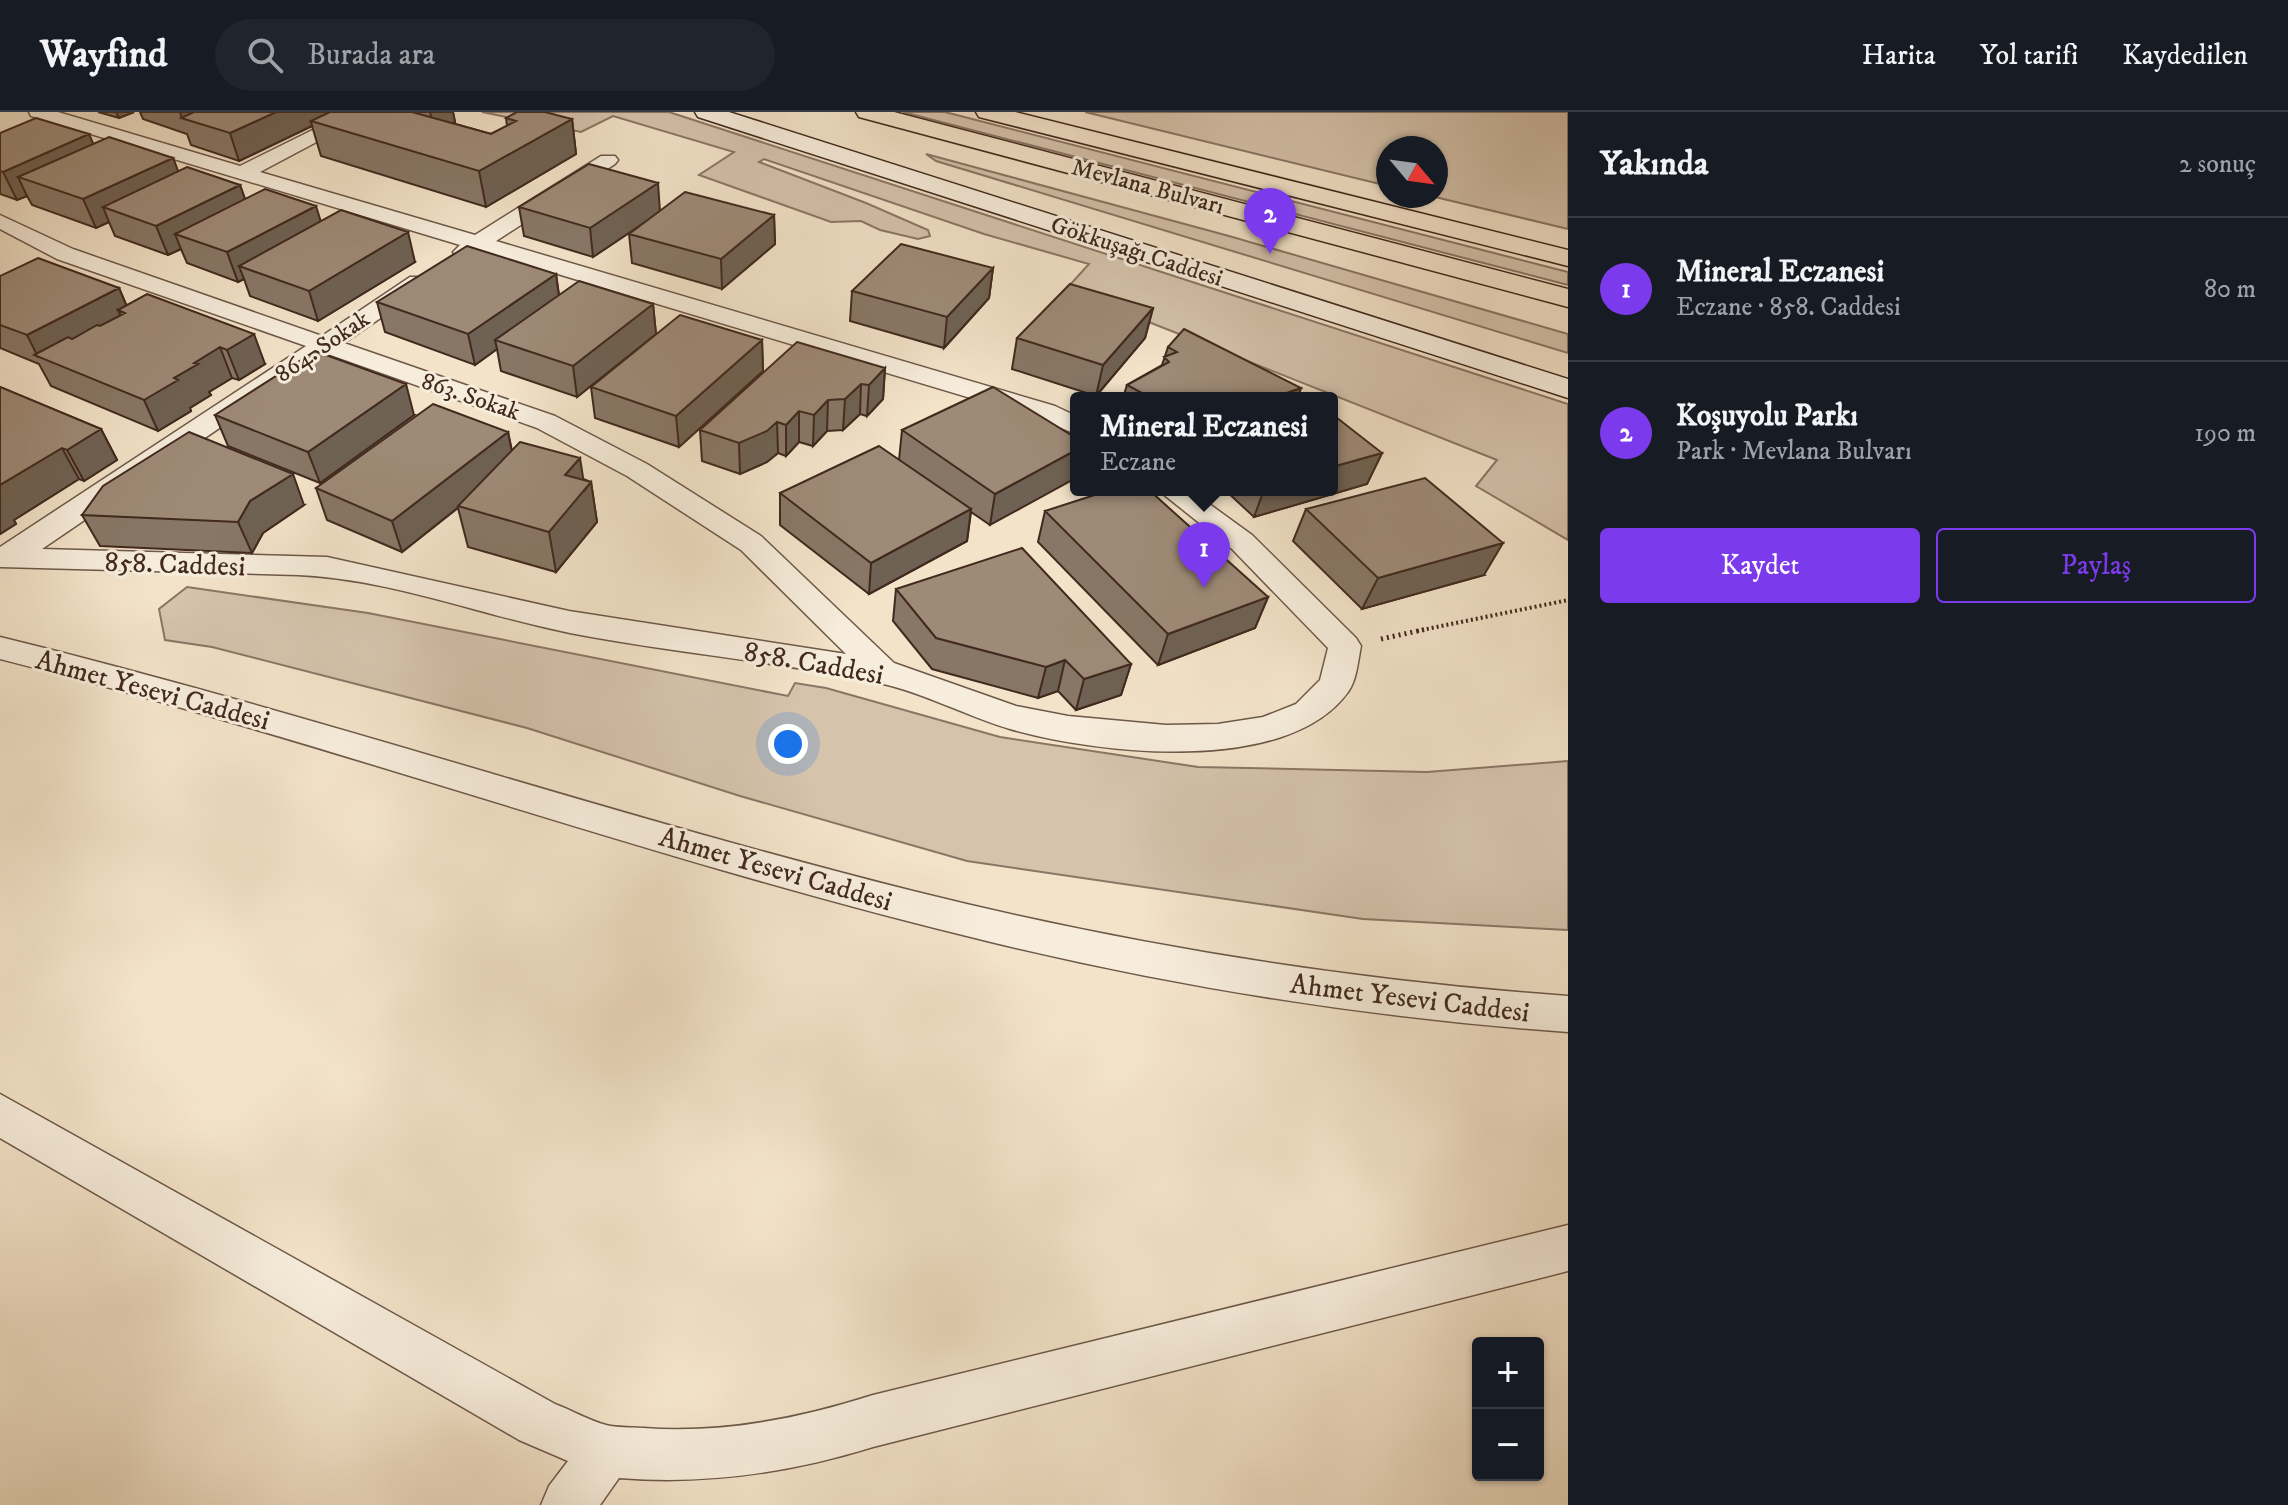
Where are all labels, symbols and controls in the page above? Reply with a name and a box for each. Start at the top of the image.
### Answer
search box [215,19,775,91]
text: Wayfind [40,31,167,79]
icon: search [243,33,287,77]
text: Burada ara [307,37,435,74]
text: Harita [1862,38,1936,73]
text: Yol tarifi [1980,38,2078,73]
text: Kaydedilen [2122,38,2248,73]
north arrow [1376,136,1448,208]
text: Yakında [1600,143,1708,185]
text: 2 sonuç [2179,148,2256,181]
street label: Mevlana Bulvarı [1068,152,1227,222]
pin: 2 [1244,188,1296,254]
street label: Gökkuşağı Caddesi [1047,210,1226,294]
text: Mineral Eczanesi [1676,254,1884,291]
text: 1 [1621,273,1631,306]
text: 80 m [2204,273,2256,306]
text: Eczane · 858. Caddesi [1676,291,1901,324]
street label: 864. Sokak [269,304,376,389]
street label: 863. Sokak [417,366,524,428]
popup [1070,392,1338,496]
text: Koşuyolu Parkı [1676,398,1858,435]
text: Mineral Eczanesi [1100,409,1308,446]
text: 2 [1620,417,1632,450]
text: 190 m [2194,417,2256,450]
text: Park · Mevlana Bulvarı [1676,435,1912,468]
text: Eczane [1100,446,1176,479]
pin: 1 [1178,522,1230,588]
button: Kaydet [1600,528,1920,603]
button: Paylaş [1936,528,2256,603]
street label: 858. Caddesi [104,545,246,584]
street label: 858. Caddesi [741,634,886,693]
street label: Ahmet Yesevi Caddesi [32,642,273,738]
your location [768,724,808,764]
street label: Ahmet Yesevi Caddesi [655,819,896,919]
street label: Ahmet Yesevi Caddesi [1288,966,1531,1031]
map controls [1472,1337,1544,1481]
button: + [1472,1337,1544,1409]
button: − [1472,1409,1544,1481]

